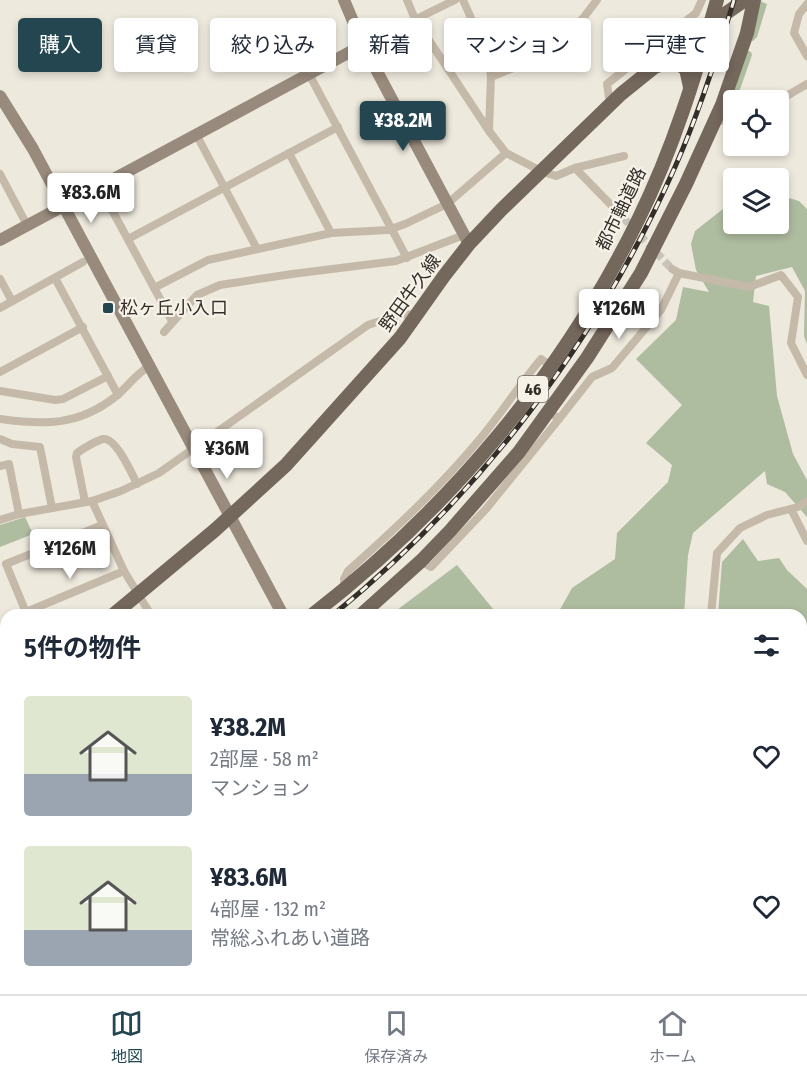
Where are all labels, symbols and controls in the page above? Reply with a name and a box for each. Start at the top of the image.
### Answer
chip: 購入 [18,18,102,72]
chip: 賃貸 [114,18,198,72]
chip: 絞り込み [210,18,336,72]
chip: 新着 [348,18,432,72]
chip: マンション [444,18,591,72]
chip: 一戸建て [603,18,729,72]
map controls [723,90,789,234]
button: locate [723,90,789,156]
pin: ¥38.2M [354,101,452,152]
text: ¥38.2M [374,108,432,132]
street label: 都市軸道路 [591,164,651,254]
button: layers [723,168,789,234]
pin: ¥83.6M [42,173,140,224]
text: ¥83.6M [61,180,121,204]
street label: 野田牛久線 [375,250,445,336]
pin: ¥126M [577,289,661,340]
text: ¥126M [593,296,645,320]
place label: 松ヶ丘小入口 [120,297,228,319]
marker: 松ヶ丘小入口 [101,301,115,315]
road number: 46 [518,376,548,402]
pin: ¥36M [191,429,263,480]
text: ¥36M [205,436,249,460]
pin: ¥126M [28,529,112,580]
text: ¥126M [44,536,96,560]
icon: filters [750,629,783,662]
text: 5件の物件 [24,633,141,664]
text: ¥38.2M [210,712,286,743]
icon: home [72,720,144,792]
icon: heart [750,740,783,773]
text: 2部屋 · 58 m² [210,747,319,771]
text: マンション [210,776,310,800]
text: ¥83.6M [210,862,287,893]
icon: home [72,870,144,942]
icon: heart [750,890,783,923]
text: 4部屋 · 132 m² [210,897,326,921]
text: 常総ふれあい道路 [210,926,370,950]
tab: 地図 [110,1007,143,1067]
tab: 保存済み [364,1007,428,1067]
tab: ホーム [649,1007,697,1067]

